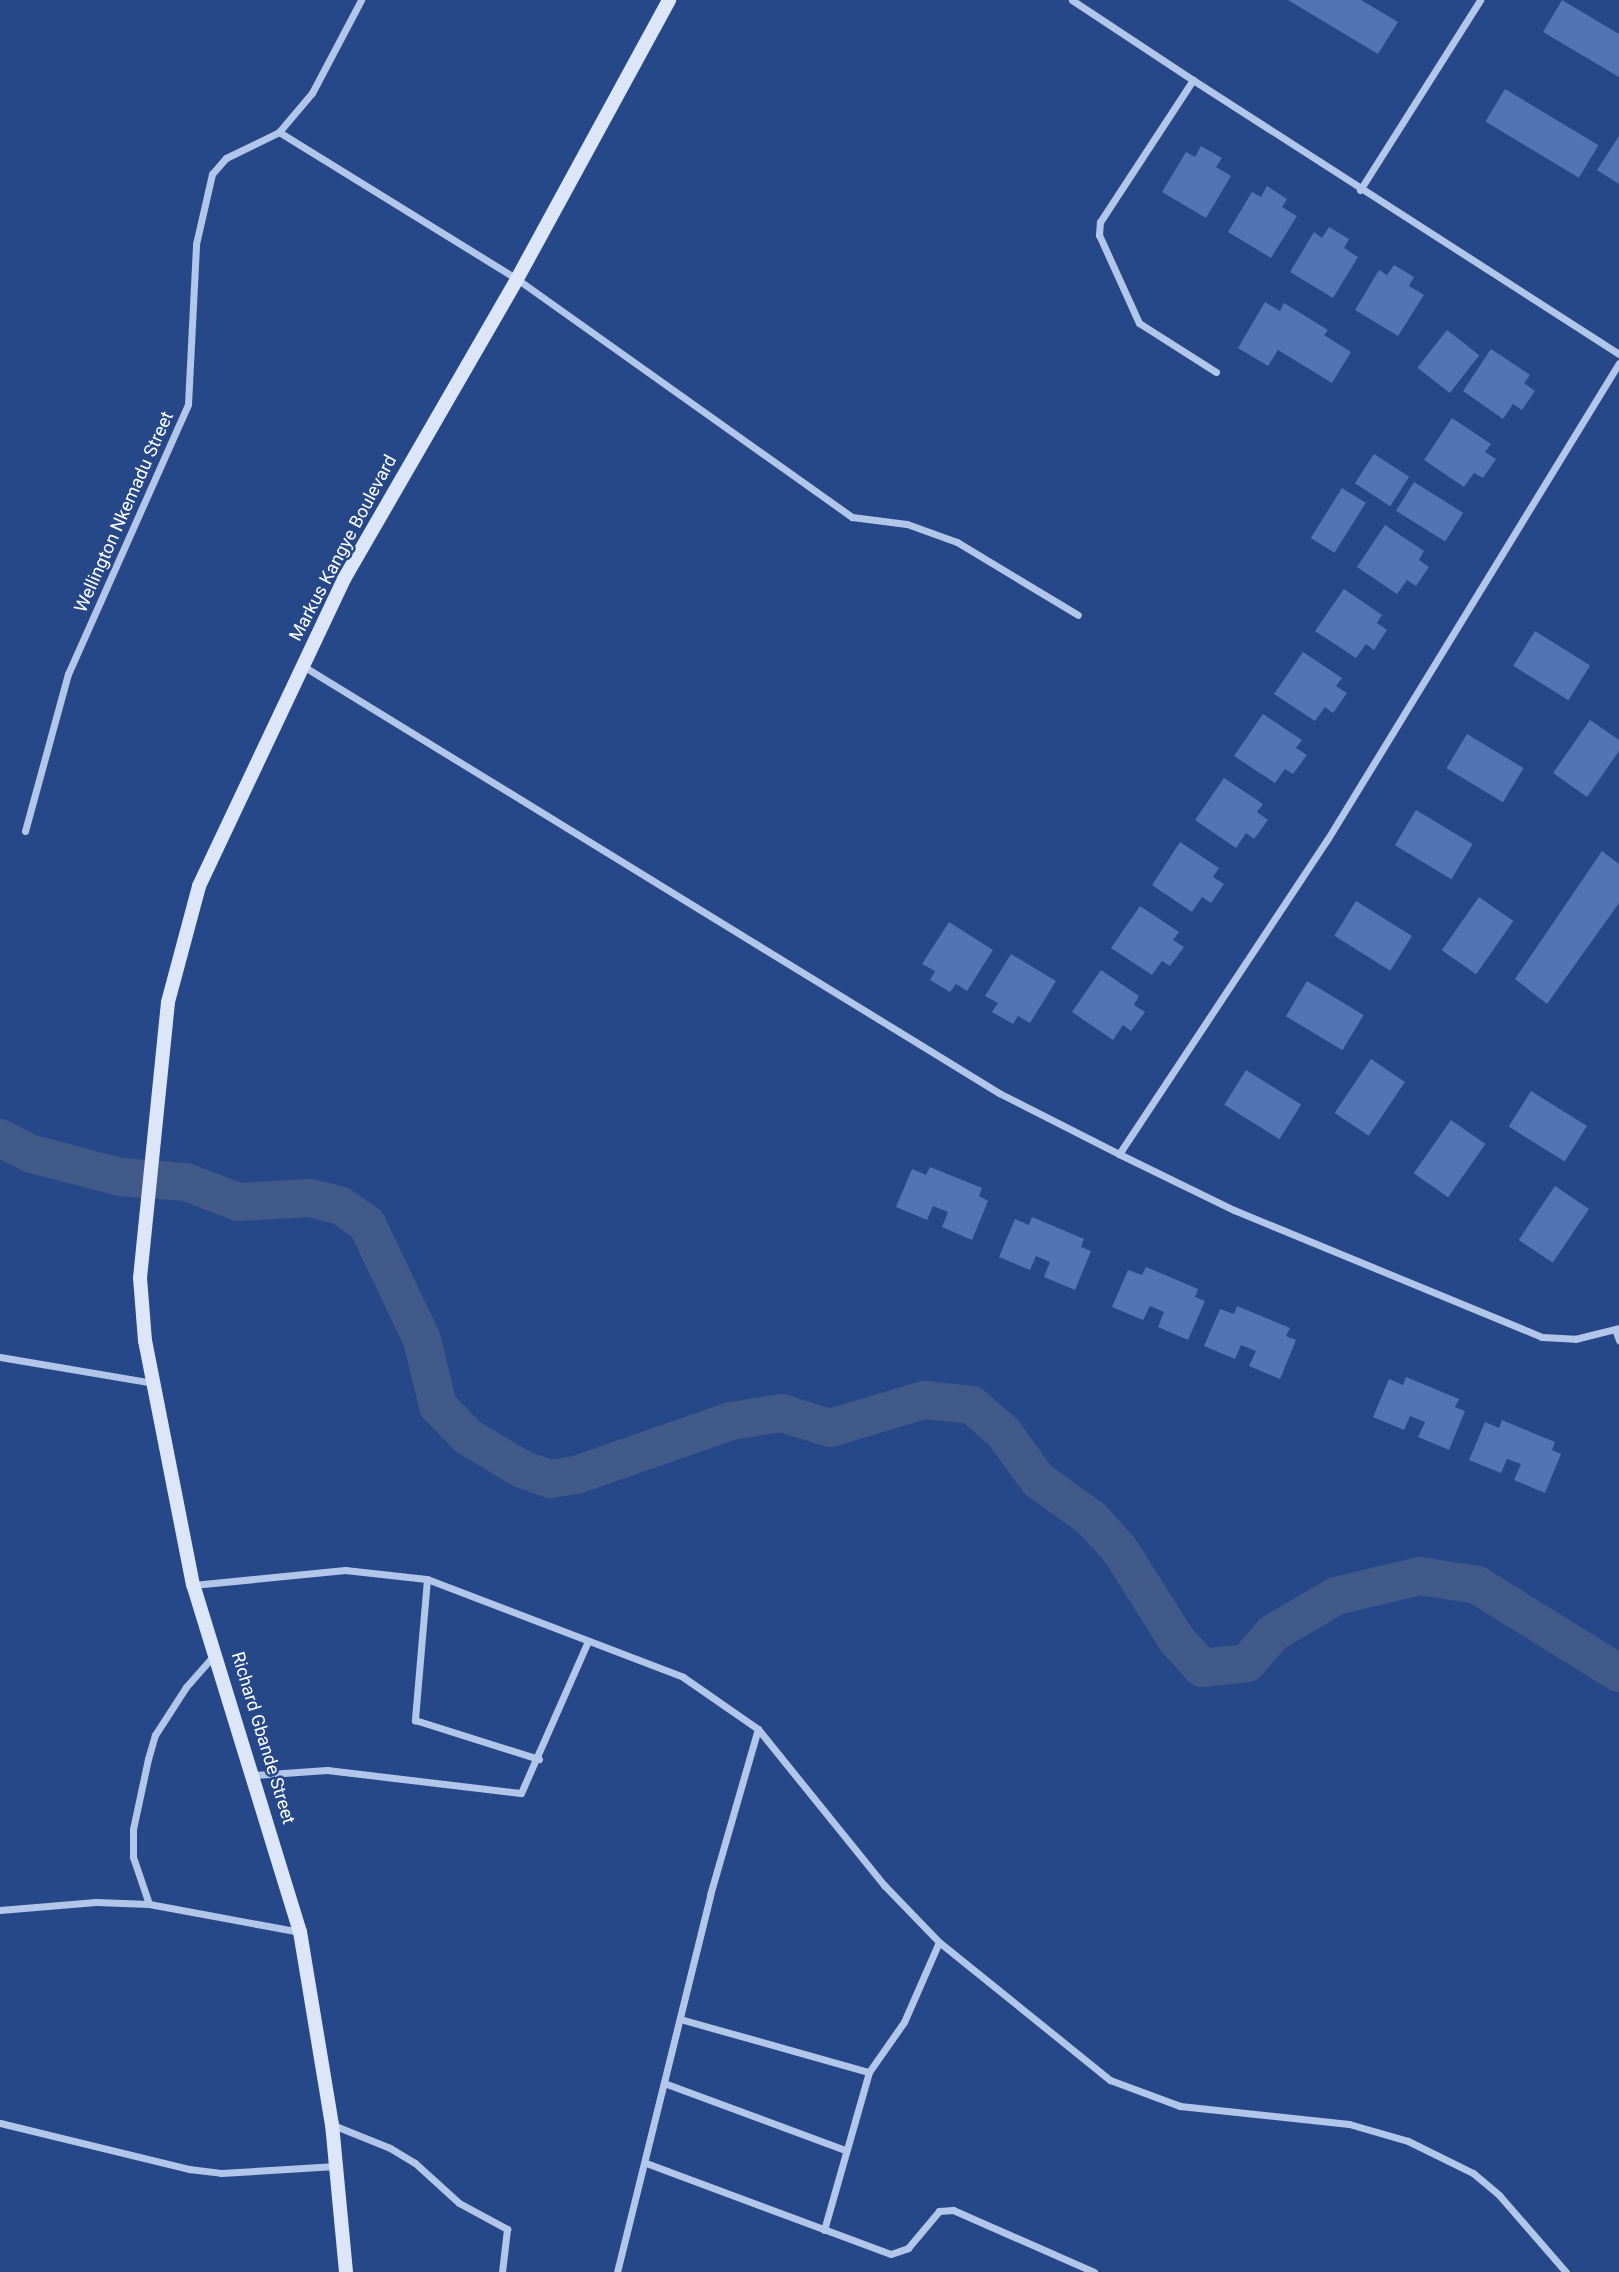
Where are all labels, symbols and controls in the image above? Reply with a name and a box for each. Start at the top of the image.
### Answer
street label: Wellington Nkemadu Street [70,408,178,616]
street label: Markus Kangye Boulevard [285,451,401,645]
street label: Richard Gbande Street [227,1649,299,1827]

